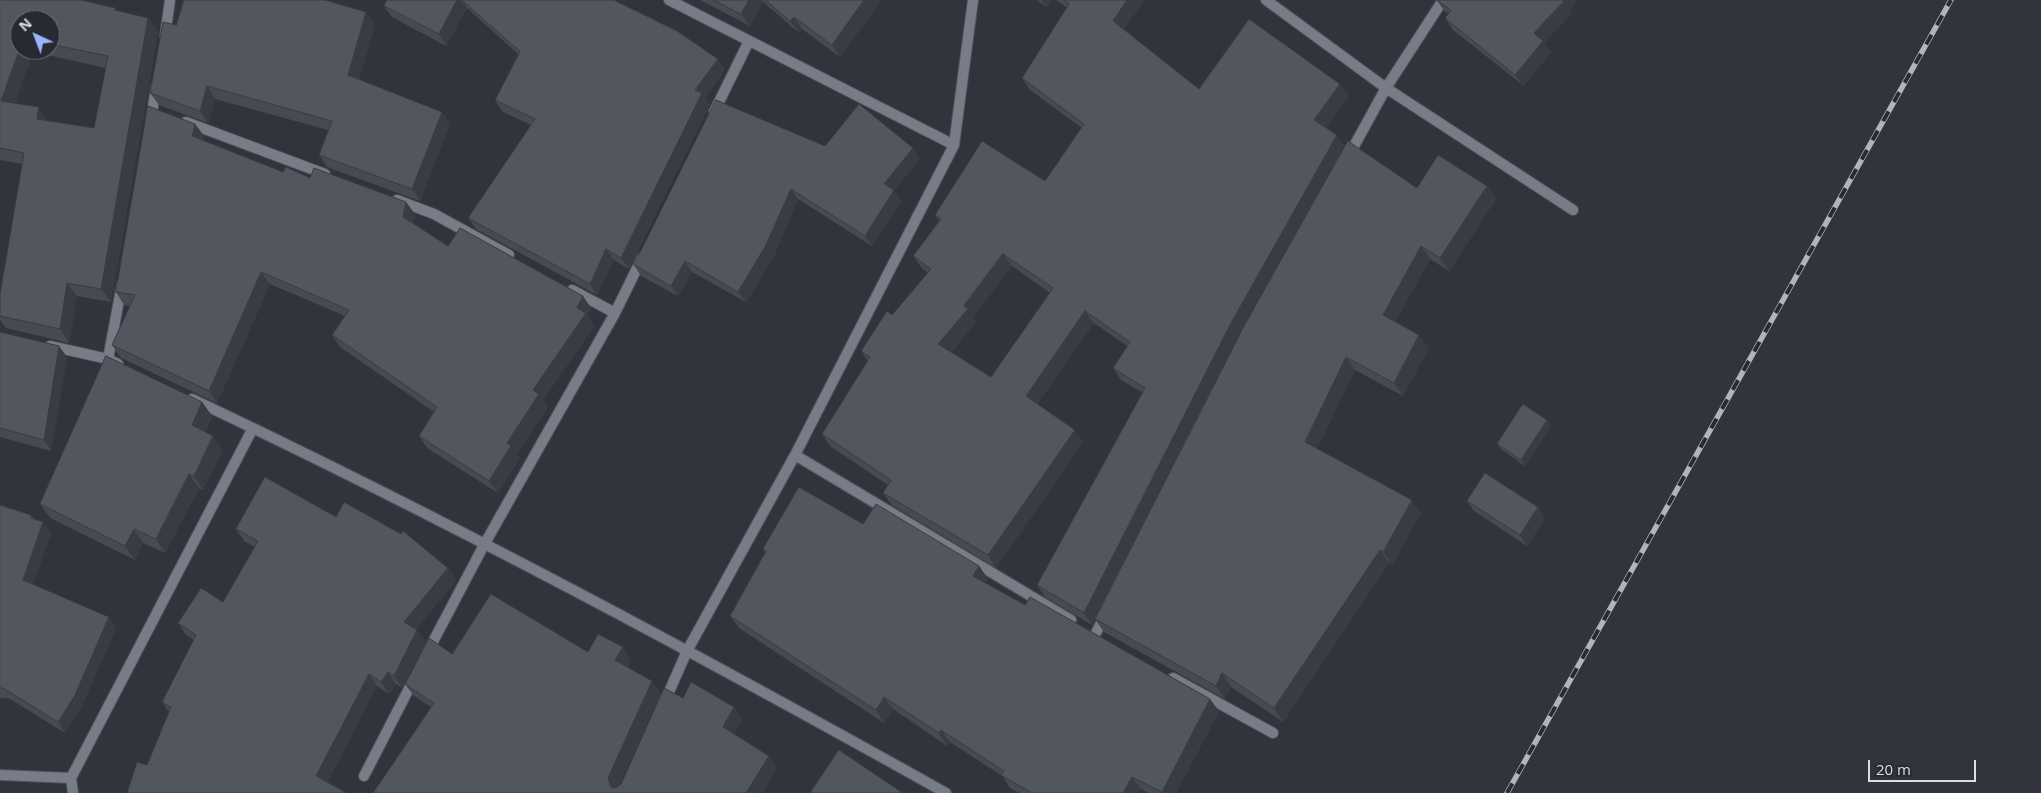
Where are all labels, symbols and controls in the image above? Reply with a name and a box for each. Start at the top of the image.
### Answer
north arrow [10,10,60,60]
text: N [14,14,36,35]
scale bar [1871,750,1978,782]
text: 20 m [1876,759,1911,779]

